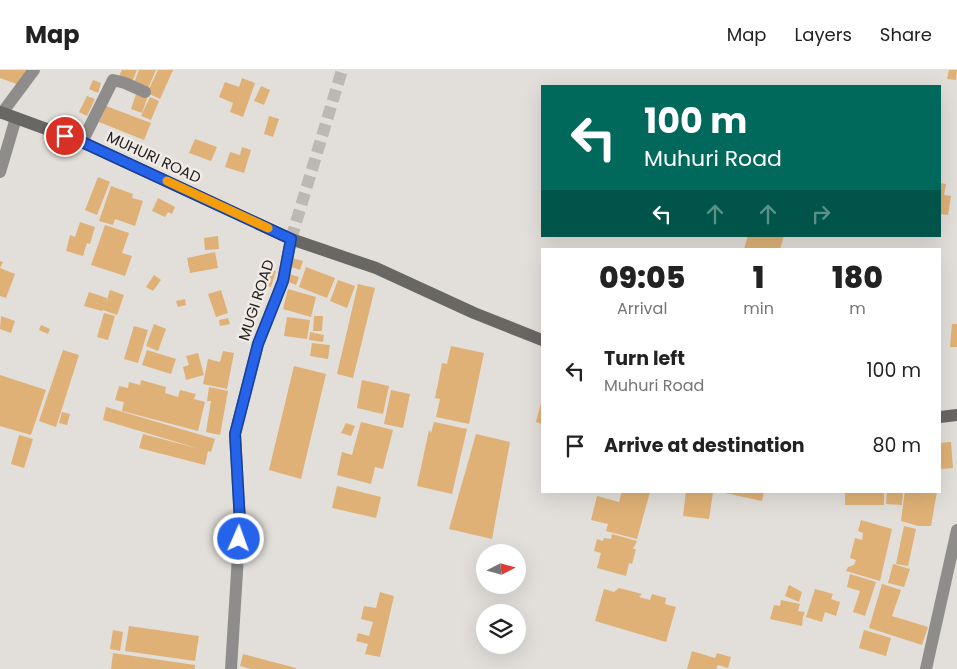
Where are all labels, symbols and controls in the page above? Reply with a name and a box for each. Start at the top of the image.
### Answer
text: Map [25,18,80,51]
text: Map [727,22,767,47]
text: Layers [795,22,852,47]
text: Share [880,22,932,47]
text: 100 m [644,96,747,145]
icon: left [561,105,626,170]
pin [44,115,86,157]
icon: arrive [51,122,79,150]
street label: MUHURI ROAD [103,126,205,188]
text: Muhuri Road [644,143,782,174]
icon: left [648,200,676,228]
icon: ahead [701,200,729,228]
icon: ahead [754,200,782,228]
icon: right [807,200,835,228]
text: 09:05 [599,256,685,299]
text: 1 [753,256,764,299]
text: 180 [832,256,883,299]
street label: MUGI ROAD [233,257,279,343]
text: Arrival [617,297,667,320]
text: min [743,297,774,320]
text: m [849,297,866,320]
text: Turn left [604,345,685,372]
icon: left [561,357,589,385]
text: 100 m [866,357,921,384]
text: Muhuri Road [604,374,704,397]
icon: arrive [561,432,589,460]
text: Arrive at destination [604,432,805,459]
text: 80 m [872,432,921,459]
position arrow [212,512,264,564]
north arrow [476,544,526,594]
map controls [476,544,526,654]
button: layers [476,604,526,654]

